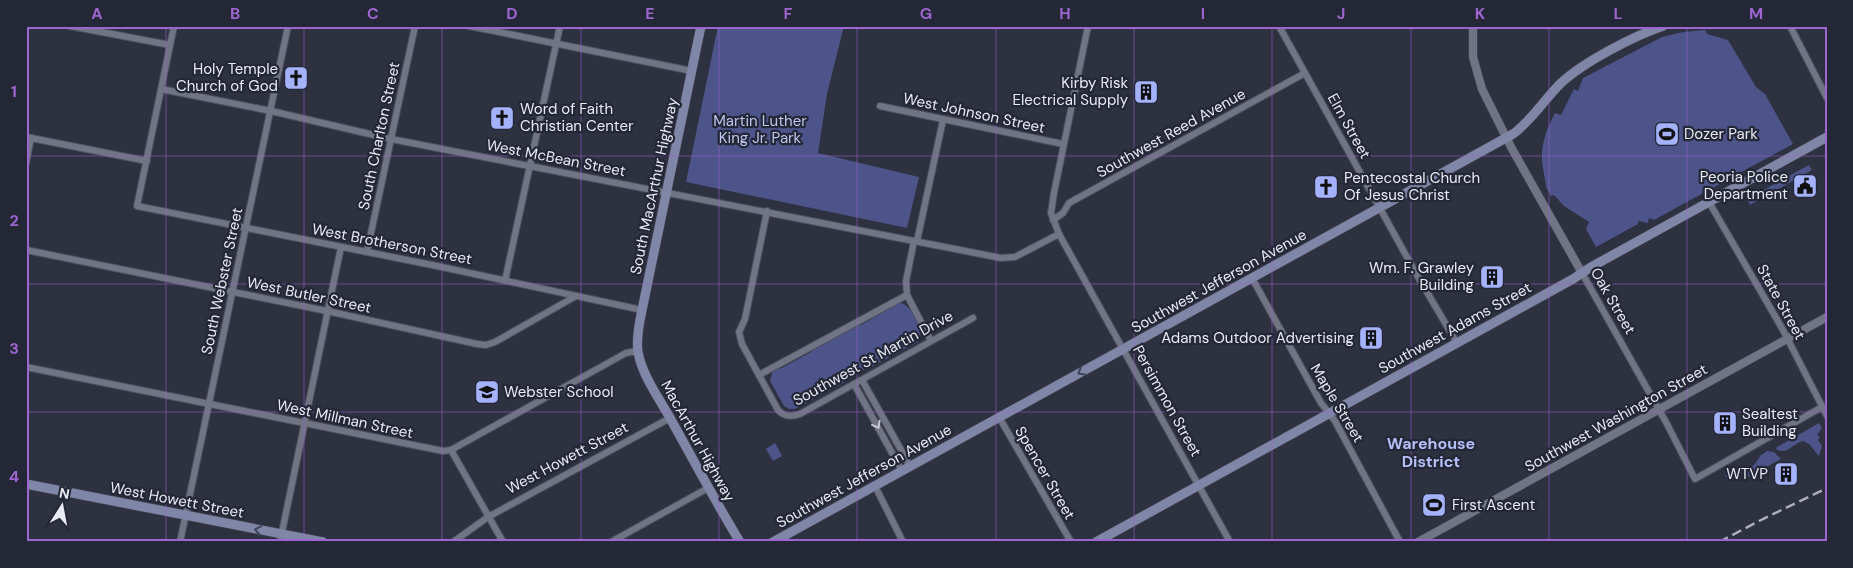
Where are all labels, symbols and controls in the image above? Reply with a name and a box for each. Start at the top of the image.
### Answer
text: A [91,3,103,24]
text: B [230,3,240,24]
text: C [367,3,379,24]
text: D [506,3,518,24]
text: E [645,3,655,24]
text: F [784,3,793,24]
text: G [920,3,932,24]
text: H [1059,3,1071,24]
text: I [1201,3,1205,24]
text: J [1337,3,1345,24]
text: K [1475,3,1486,24]
text: L [1614,3,1623,24]
text: M [1749,3,1763,24]
place label: Holy Temple Church of God [176,59,278,96]
street label: South Charlton Street [354,60,404,212]
church icon: Holy Temple Church of God [283,65,309,91]
place label: Kirby Risk Electrical Supply [1012,73,1129,110]
building icon: Kirby Risk Electrical Supply [1133,79,1159,105]
text: 1 [11,81,17,102]
street label: Southwest Reed Avenue [1093,84,1249,182]
street label: West Johnson Street [901,88,1047,138]
street label: Elm Street [1323,90,1375,162]
street label: South MacArthur Highway [625,95,683,276]
place label: Word of Faith Christian Center [520,99,634,136]
church icon: Word of Faith Christian Center [489,105,515,131]
park label: Martin Luther King Jr. Park [713,111,807,148]
sports icon: Dozer Park [1654,121,1680,147]
place label: Dozer Park [1684,124,1758,144]
street label: West McBean Street [485,135,627,181]
place label: Peoria Police Department [1700,167,1788,204]
place label: Pentecostal Church Of Jesus Christ [1344,168,1480,205]
public building icon: Peoria Police Department [1792,173,1818,199]
church icon: Pentecostal Church Of Jesus Christ [1313,174,1339,200]
street label: South Webster Street [197,206,247,356]
text: 2 [9,210,19,231]
street label: West Brotherson Street [310,219,474,269]
street label: Southwest Jefferson Avenue [1128,224,1310,338]
place label: Wm. F. Grawley Building [1369,258,1475,295]
street label: State Street [1752,261,1810,343]
building icon: Wm. F. Grawley Building [1479,264,1505,290]
street label: Oak Street [1586,264,1640,338]
street label: West Butler Street [245,272,373,318]
street label: Southwest Adams Street [1375,278,1535,378]
street label: Southwest St Martin Drive [789,306,957,410]
building icon: Adams Outdoor Advertising [1358,325,1384,351]
place label: Adams Outdoor Advertising [1161,328,1354,348]
text: 3 [9,338,19,359]
street label: Persimmon Street [1128,342,1206,460]
street label: Southwest Washington Street [1521,359,1711,477]
street label: Maple Street [1306,360,1368,446]
one-way arrow [1077,366,1086,376]
street label: MacArthur Highway [656,377,740,506]
school or university icon: Webster School [474,379,500,405]
place label: Webster School [504,382,614,402]
street label: West Millman Street [275,395,415,443]
place label: Sealtest Building [1742,404,1798,441]
building icon: Sealtest Building [1712,410,1738,436]
street label: West Howett Street [502,417,632,499]
street label: Southwest Jefferson Avenue [773,419,955,533]
one-way arrow [871,420,881,429]
street label: Spencer Street [1010,423,1080,523]
district label: Warehouse District [1387,433,1475,472]
building icon: WTVP [1773,461,1799,487]
place label: WTVP [1726,464,1768,484]
text: 4 [9,466,19,487]
street label: West Howett Street [108,477,246,523]
north arrow [38,480,88,530]
text: N [58,483,71,503]
sports icon: First Ascent [1421,492,1447,518]
place label: First Ascent [1452,495,1535,515]
one-way arrow [253,525,262,535]

